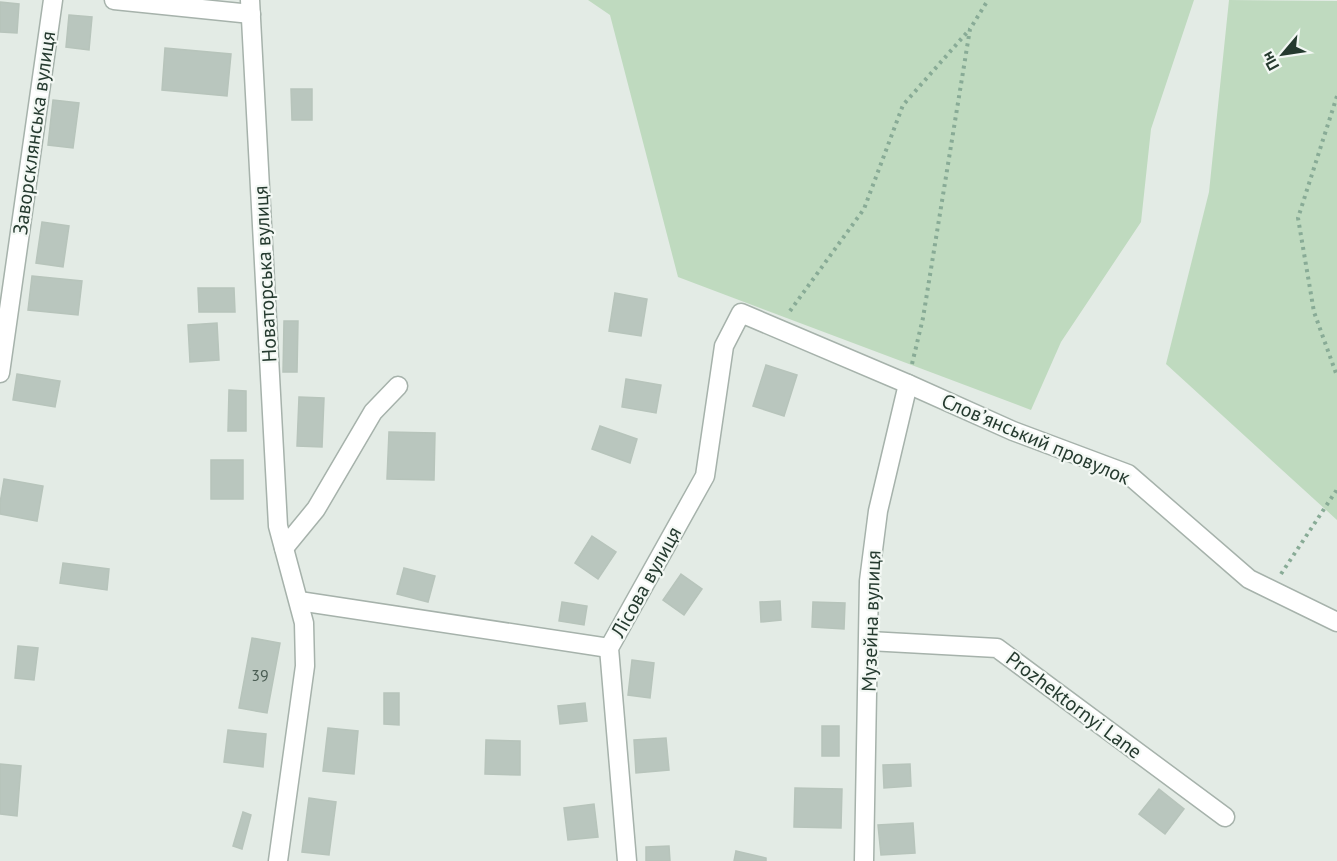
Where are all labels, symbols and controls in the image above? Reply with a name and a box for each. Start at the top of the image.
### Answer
north arrow [1253,24,1313,84]
street label: Заворсклянська вулиця [7,29,61,237]
text: Пн [1257,48,1283,74]
street label: Новаторська вулиця [247,185,283,363]
street label: Словʼянський провулок [938,387,1135,491]
street label: Лісова вулиця [604,522,687,643]
street label: Музейна вулиця [856,550,886,692]
street label: Prozhektornyi Lane [1001,645,1147,765]
house number: 39 [251,665,269,685]

